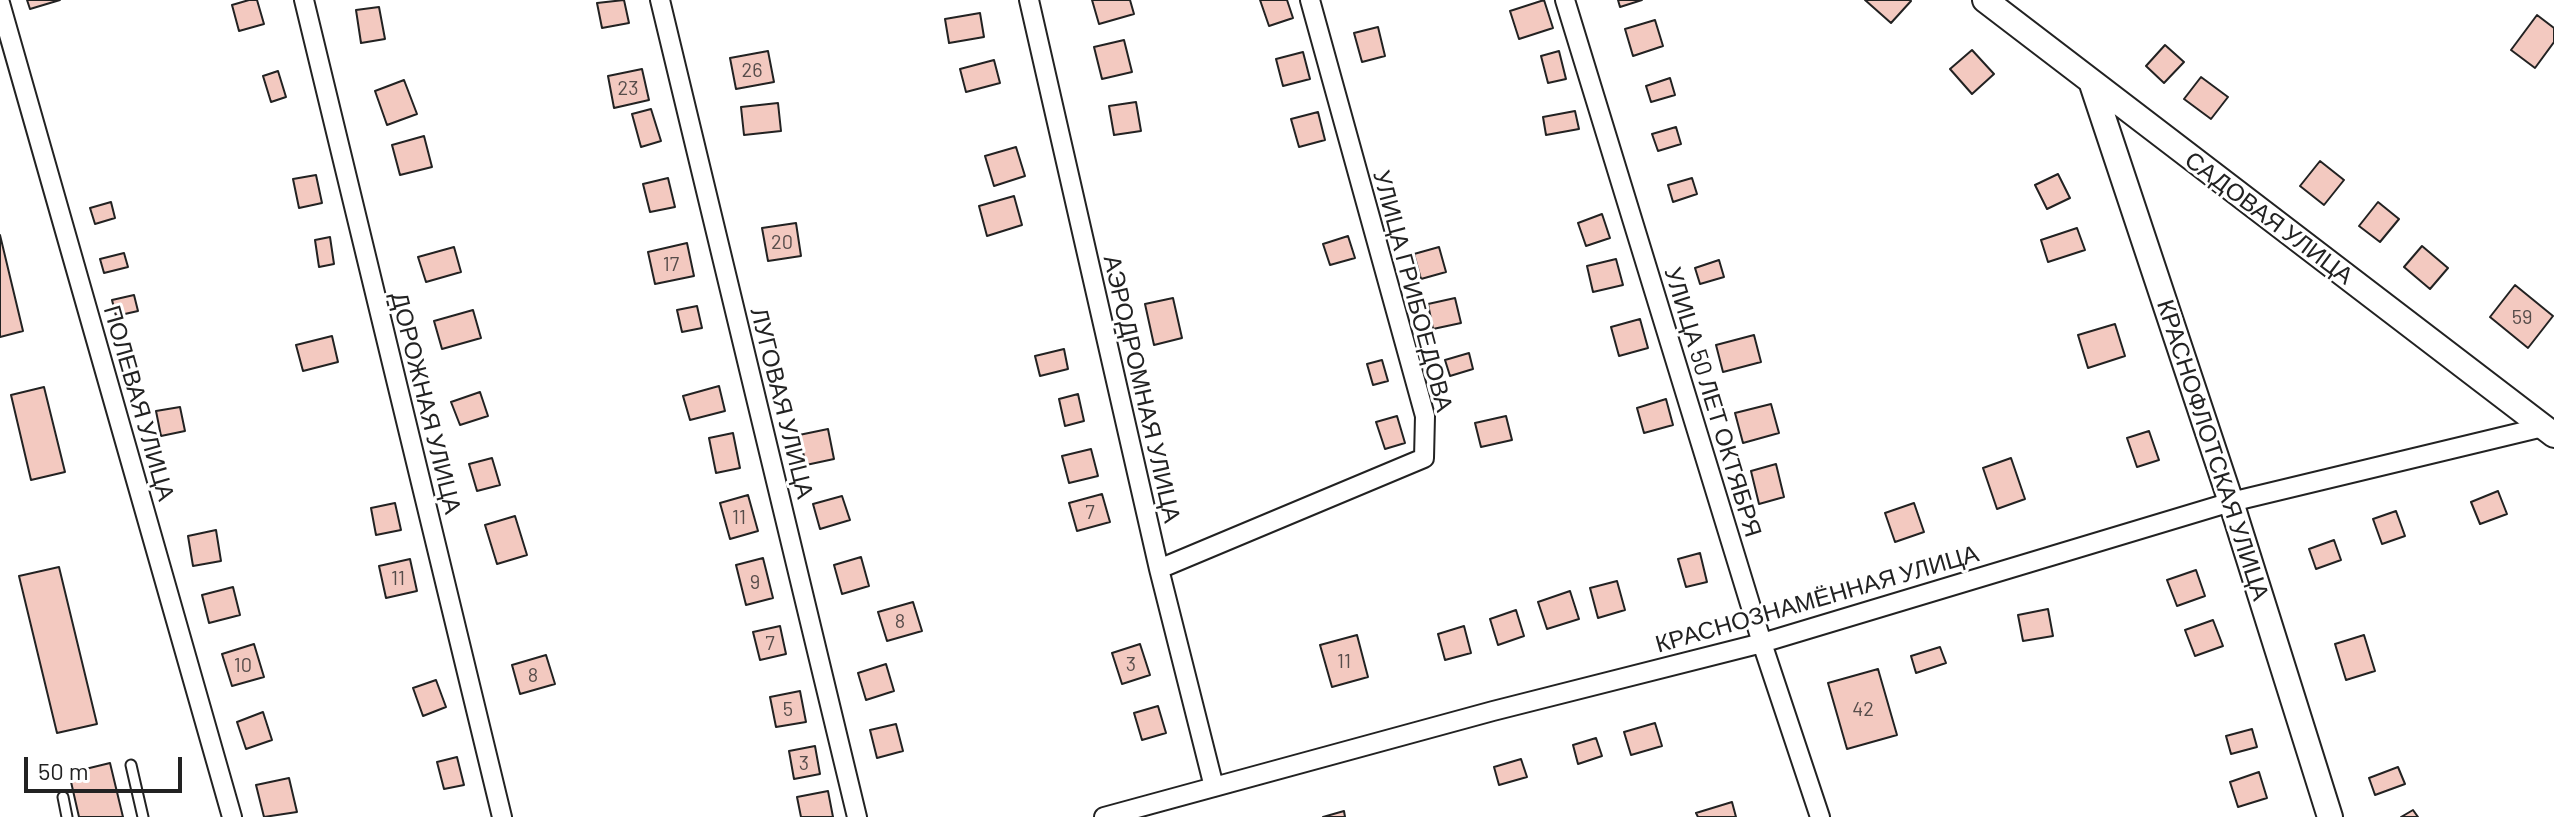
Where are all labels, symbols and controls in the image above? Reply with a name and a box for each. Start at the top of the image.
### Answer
house number: 26 [741,58,763,82]
house number: 23 [618,76,638,100]
street label: САДОВАЯ УЛИЦА [2179,145,2359,291]
street label: УЛИЦА ГРИБОЕДОВА [1367,167,1459,415]
house number: 20 [771,230,793,254]
house number: 17 [663,252,679,276]
street label: АЭРОДРОМНАЯ УЛИЦА [1097,253,1187,525]
street label: УЛИЦА 50 ЛЕТ ОКТЯБРЯ [1658,264,1768,540]
street label: ДОРОЖНАЯ УЛИЦА [385,289,467,517]
street label: КРАСНОФЛОТСКАЯ УЛИЦА [2151,296,2275,604]
street label: ПОЛЕВАЯ УЛИЦА [97,302,181,504]
street label: ЛУГОВАЯ УЛИЦА [744,304,820,502]
house number: 59 [2512,305,2532,329]
house number: 7 [1085,500,1095,524]
house number: 11 [732,505,746,529]
street label: КРАСНОЗНАМЁННАЯ УЛИЦА [1652,539,1982,659]
house number: 11 [391,566,405,590]
house number: 9 [750,570,760,594]
house number: 8 [895,609,905,633]
house number: 7 [765,631,775,655]
house number: 11 [1337,649,1351,673]
house number: 3 [1126,652,1136,676]
house number: 10 [234,653,252,677]
house number: 8 [528,663,538,687]
house number: 5 [783,697,793,721]
house number: 42 [1852,697,1874,721]
scale bar [28,741,186,791]
house number: 3 [799,751,809,775]
text: 50 m [38,756,89,785]

